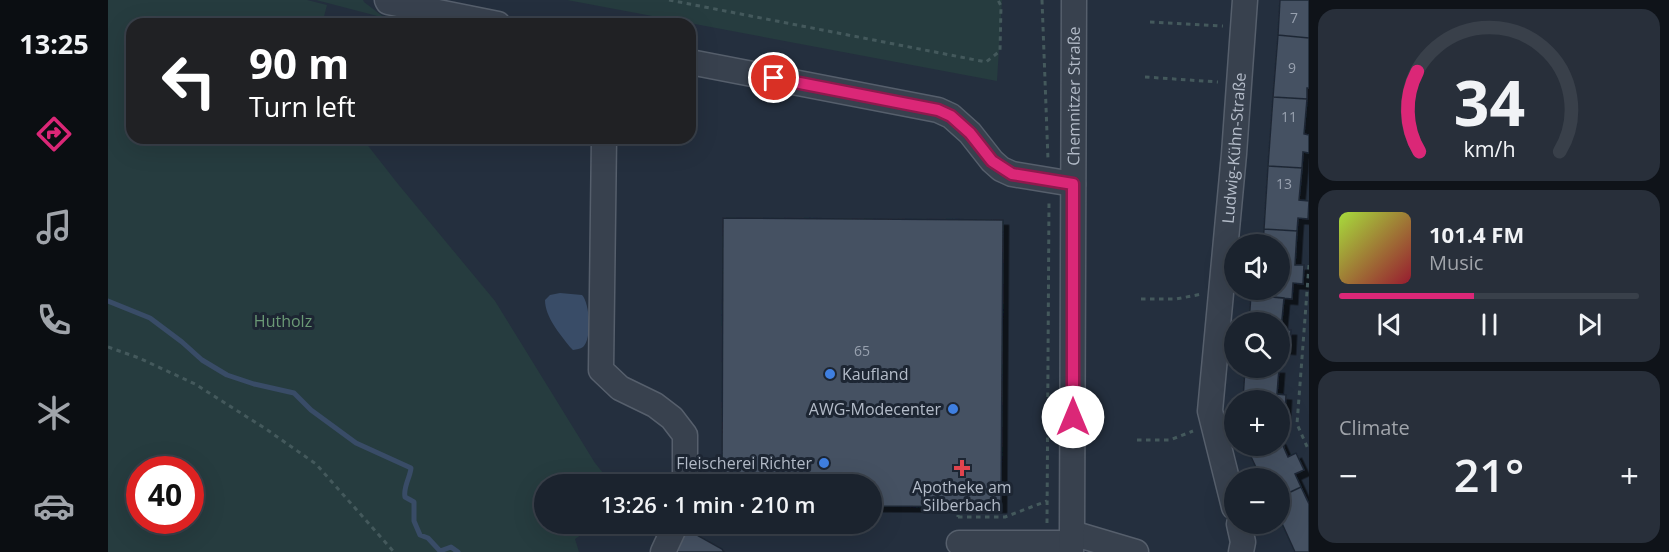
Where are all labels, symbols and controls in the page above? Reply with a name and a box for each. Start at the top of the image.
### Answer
house number: 7 [1290,8,1298,27]
text: 13:25 [19,25,89,62]
street label: Chemnitzer Straße [1062,26,1085,166]
text: 90 m [249,34,349,91]
icon: left [150,42,228,120]
pin [748,52,799,103]
house number: 9 [1288,58,1296,77]
text: 34 [1453,59,1525,144]
icon: arrive [757,61,790,94]
street label: Ludwig-Kühn-Straße [1217,72,1251,225]
text: Turn left [249,88,356,125]
house number: 11 [1281,107,1297,126]
icon: directions [33,113,75,155]
text: km/h [1463,134,1515,163]
house number: 13 [1276,174,1292,193]
icon: music [33,206,75,248]
text: 101.4 FM [1429,219,1524,249]
map controls [1224,234,1290,534]
button: sound [1224,234,1290,300]
text: Music [1429,249,1483,276]
icon: phone [33,299,75,341]
icon: previous [1373,308,1406,341]
icon: pause [1473,308,1506,341]
icon: next [1573,308,1606,341]
park label: Hutholz [254,310,312,332]
button: search [1224,312,1290,378]
house number: 65 [854,341,870,360]
place label: Kaufland [842,363,908,385]
marker: Kaufland [823,367,837,381]
position arrow [1041,385,1105,449]
button: + [1224,390,1290,456]
icon: climate [33,392,75,434]
place label: AWG-Modecenter [809,398,941,420]
marker: AWG-Modecenter [946,402,960,416]
text: Climate [1339,414,1410,441]
text: 21° [1454,444,1524,505]
place label: Fleischerei Richter [676,452,812,474]
text: − [1339,453,1358,498]
text: + [1620,453,1639,498]
speed limit sign: 40 [126,456,204,534]
marker: Fleischerei Richter [817,456,831,470]
marker: Apotheke am Silberbach [955,461,969,475]
button: − [1224,468,1290,534]
place label: Apotheke am Silberbach [912,476,1012,516]
icon: car [33,485,75,527]
text: 13:26 · 1 min · 210 m [600,489,816,519]

